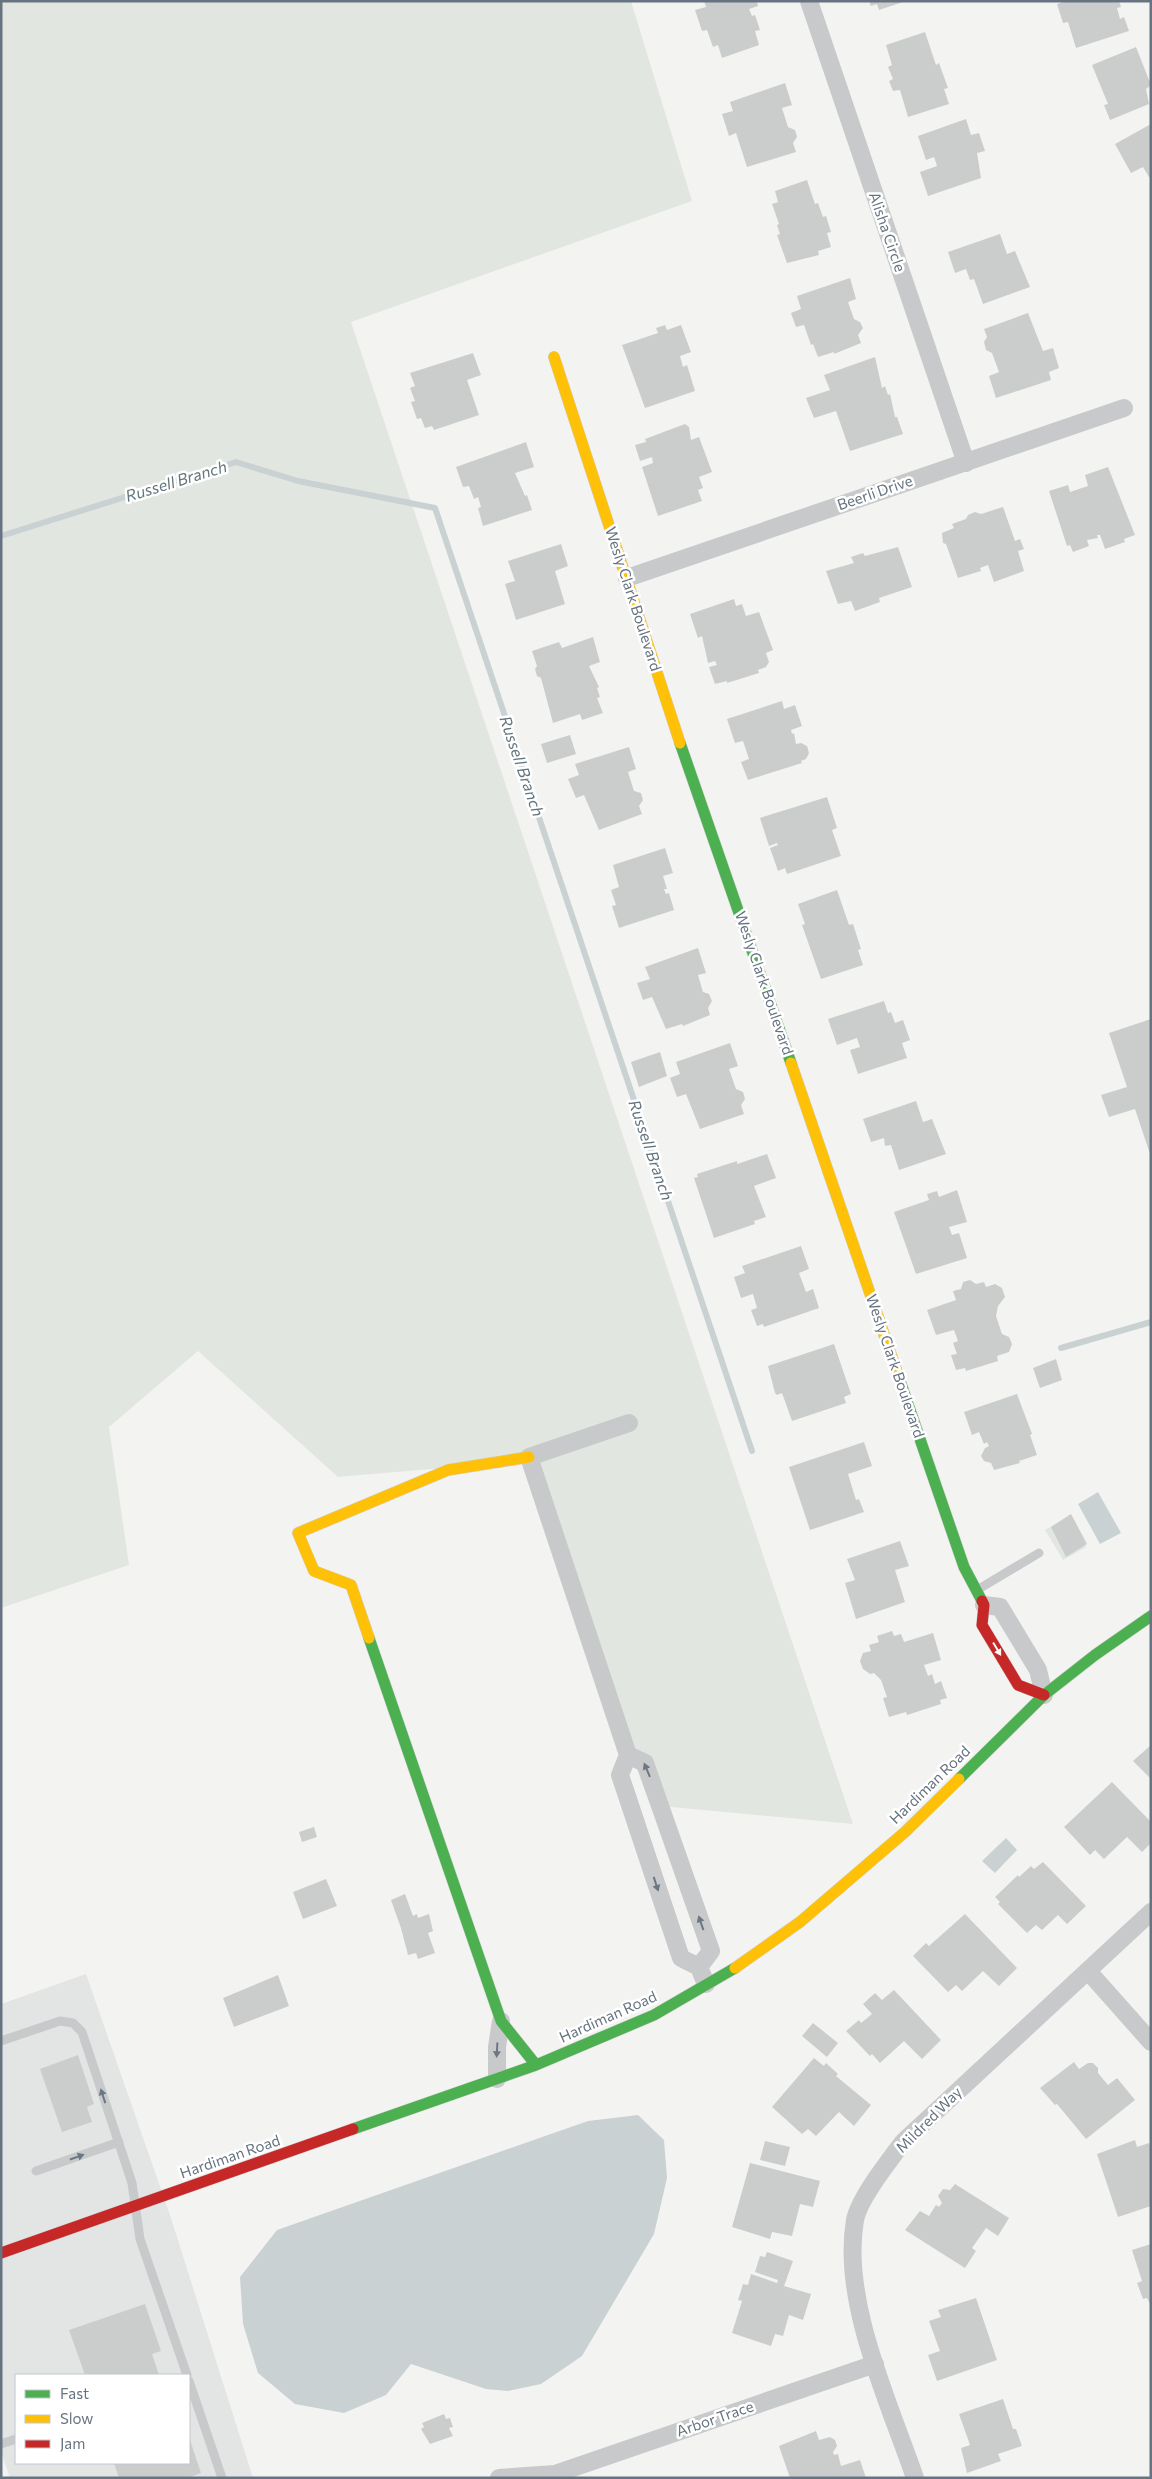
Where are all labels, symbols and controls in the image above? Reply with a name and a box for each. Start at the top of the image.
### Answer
street label: Alisha Circle [866,189,910,274]
water label: Russell Branch [123,456,229,505]
street label: Beerli Drive [835,471,915,513]
street label: Wesly Clark Boulevard [602,524,666,673]
water label: Russell Branch [496,713,549,819]
street label: Wesly Clark Boulevard [732,908,798,1057]
water label: Russell Branch [625,1097,678,1203]
street label: Wesly Clark Boulevard [863,1291,929,1440]
one-way arrow [992,1643,1001,1656]
street label: Hardiman Road [885,1741,973,1827]
one-way arrow [642,1763,651,1778]
one-way arrow [653,1876,661,1891]
one-way arrow [697,1916,704,1931]
street label: Hardiman Road [556,1987,659,2046]
one-way arrow [493,2042,501,2058]
street label: Mildred Way [892,2082,965,2156]
one-way arrow [99,2088,107,2103]
street label: Hardiman Road [177,2130,282,2182]
one-way arrow [70,2152,85,2160]
legend [15,2374,190,2464]
text: Fast [60,2384,89,2402]
street label: Arbor Trace [674,2396,756,2440]
text: Slow [60,2409,93,2427]
text: Jam [60,2434,85,2452]

